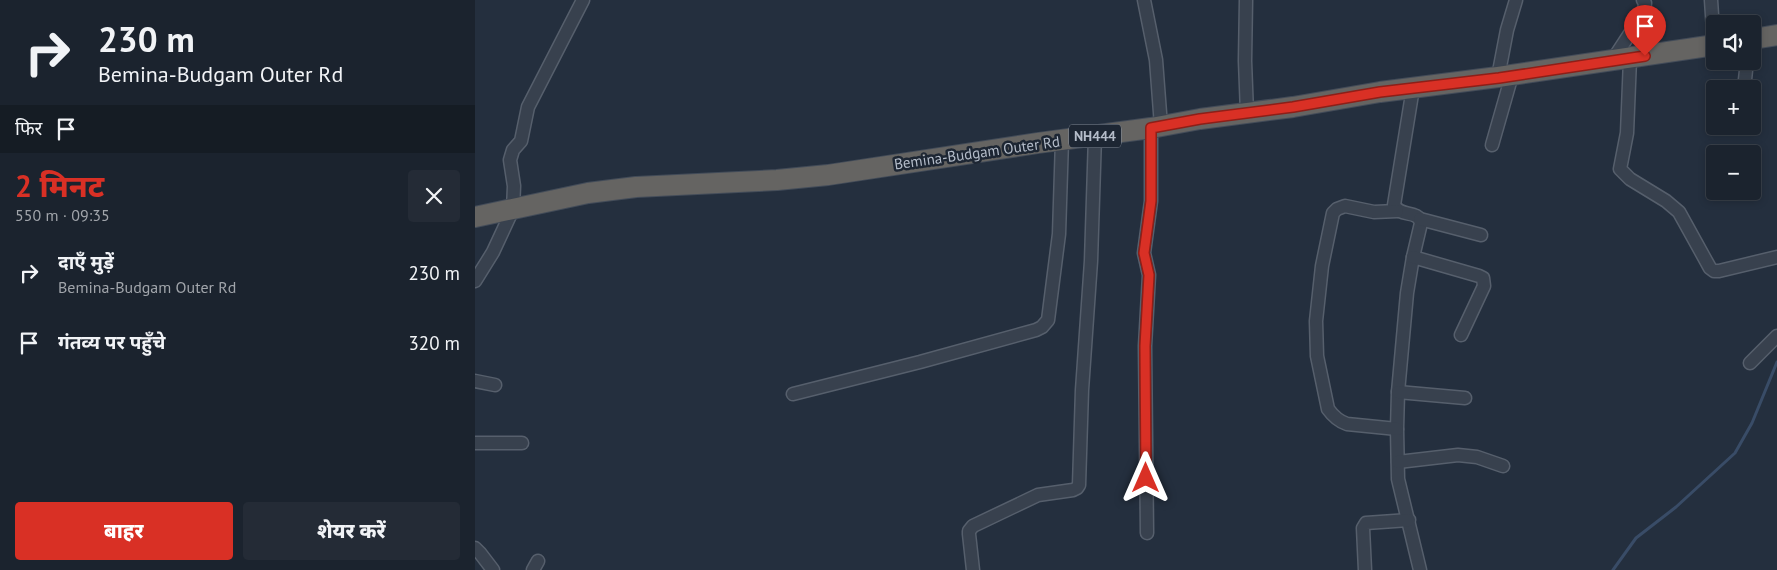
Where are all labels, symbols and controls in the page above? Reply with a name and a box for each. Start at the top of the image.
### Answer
pin [1624,5,1666,56]
icon: arrive [1631,12,1659,40]
map controls [1706,15,1761,200]
button: sound [1706,15,1761,70]
text: 230 m [98,16,195,62]
icon: right [15,20,80,85]
text: Bemina-Budgam Outer Rd [98,60,343,88]
button: + [1706,80,1761,135]
icon: arrive [52,115,80,143]
text: फिर [15,116,42,140]
road number: NH444 [1069,124,1121,148]
street label: Bemina-Budgam Outer Rd [893,131,1061,174]
button: − [1706,145,1761,200]
text: 2 मिनट [15,166,104,205]
button: close [408,170,460,222]
text: 550 m · 09:35 [15,205,110,225]
text: दाएँ मुड़ें [58,250,114,274]
icon: right [15,259,43,287]
text: 230 m [408,261,460,285]
text: Bemina-Budgam Outer Rd [58,277,236,297]
icon: arrive [15,329,43,357]
text: गंतव्य पर पहुँचे [58,330,165,354]
text: 320 m [408,331,460,355]
position arrow [1119,451,1171,503]
button: बाहर [15,502,233,560]
button: शेयर करें [243,502,460,560]

